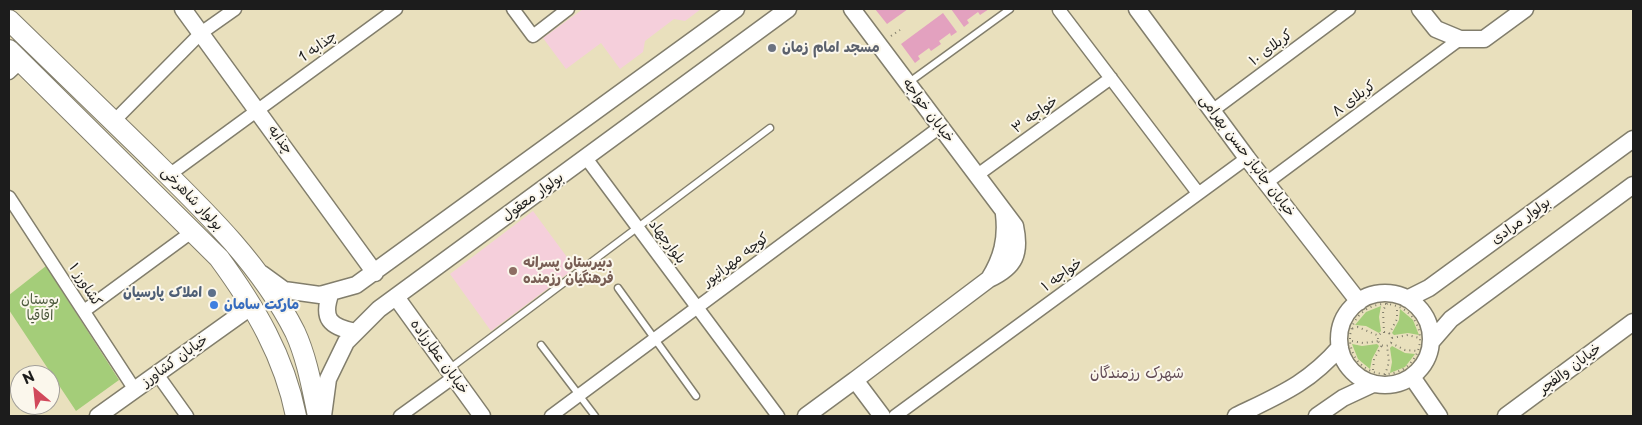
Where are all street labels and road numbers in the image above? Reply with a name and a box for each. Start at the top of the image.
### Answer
street label: کربلای ۱۰ [1246,26,1296,70]
street label: چذابه 1 [296,28,340,66]
street label: خیابان خواجه [899,76,957,146]
street label: کربلای ۸ [1329,77,1379,121]
street label: خیابان جانباز حسن بهرامی [1196,92,1298,220]
street label: خواجه ۳ [1009,93,1061,137]
street label: چذابه [264,122,296,158]
street label: بولوار شاهرخی [158,164,226,234]
street label: بولوار معقول [499,169,567,225]
street label: بولوار مرادی [1488,194,1554,248]
street label: بلوارجهاد [645,217,689,267]
street label: کوچه مهرانپور [700,230,772,290]
street label: خواجه ۱ [1038,255,1086,295]
street label: کشاورز ۱ [65,260,105,310]
street label: خیابان عطارزاده [406,316,472,398]
street label: خیابان کشاورز [139,331,211,391]
street label: خیابان والفجر [1535,340,1605,398]

